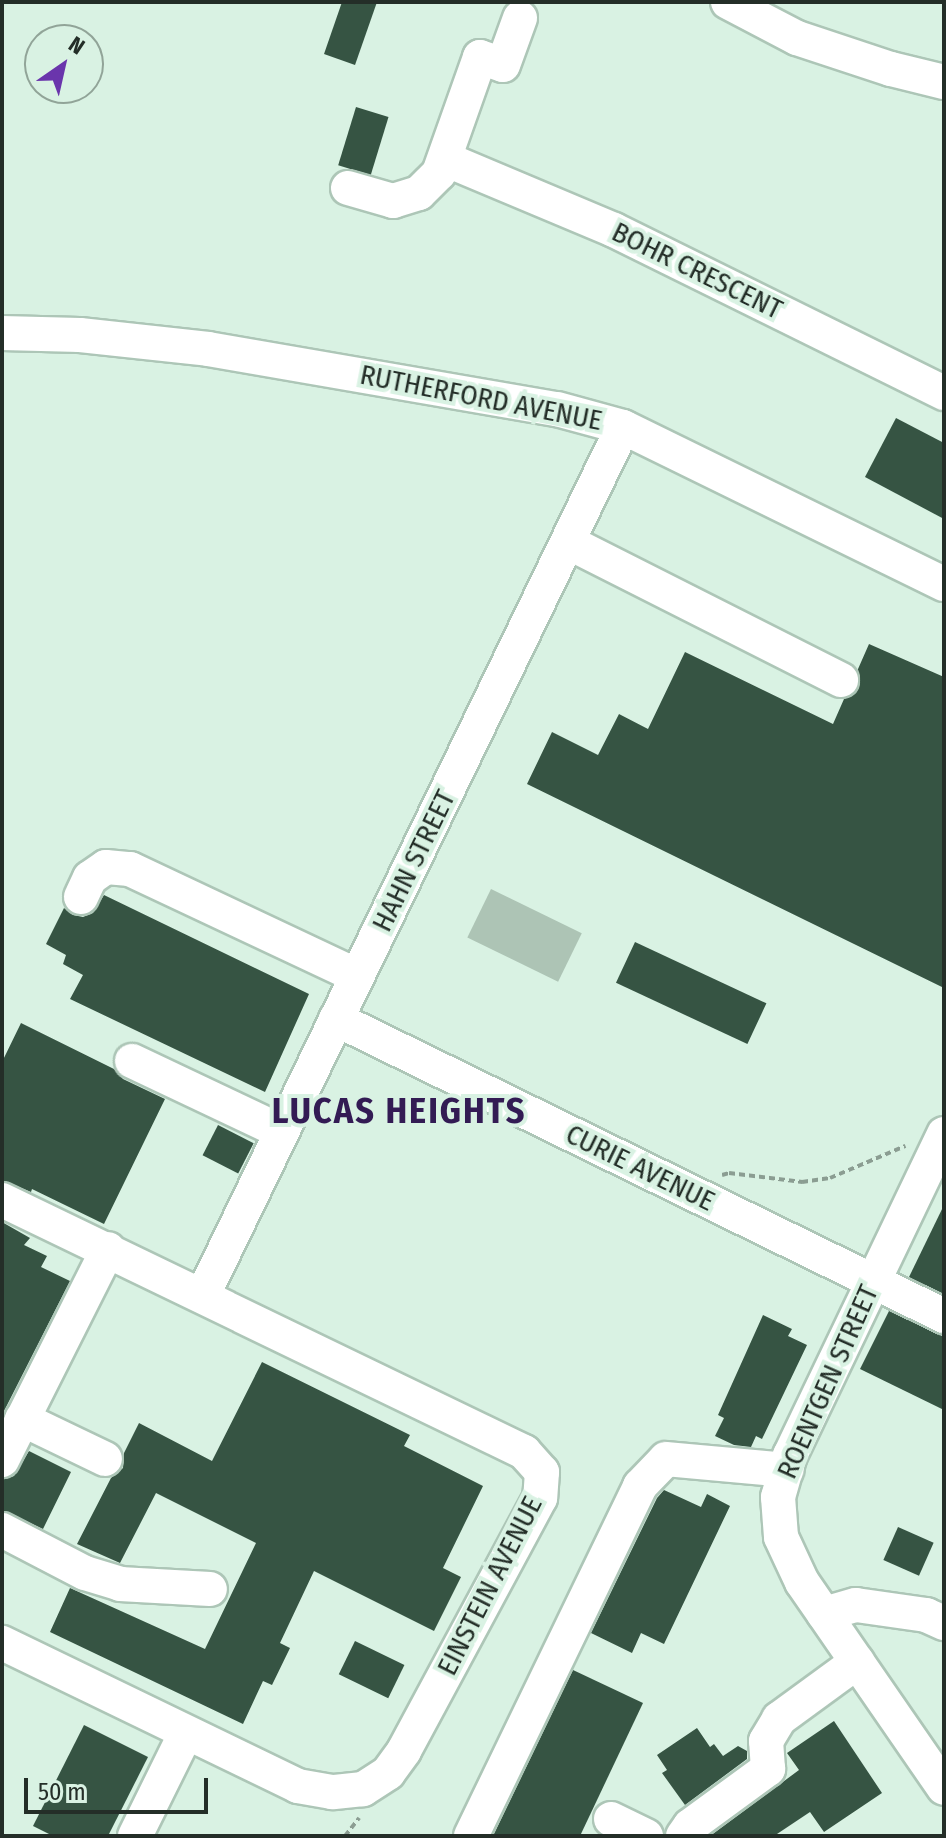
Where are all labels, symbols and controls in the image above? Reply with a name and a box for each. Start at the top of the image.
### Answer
north arrow [24,24,104,104]
text: N [64,30,90,60]
street label: BOHR CRESCENT [606,215,788,327]
street label: RUTHERFORD AVENUE [357,358,605,438]
street label: HAHN STREET [365,785,463,937]
district label: LUCAS HEIGHTS [272,1090,526,1134]
street label: CURIE AVENUE [560,1118,720,1218]
street label: ROENTGEN STREET [770,1280,886,1484]
street label: EINSTEIN AVENUE [431,1491,549,1681]
scale bar [28,1762,212,1812]
text: 50 m [38,1778,86,1806]

